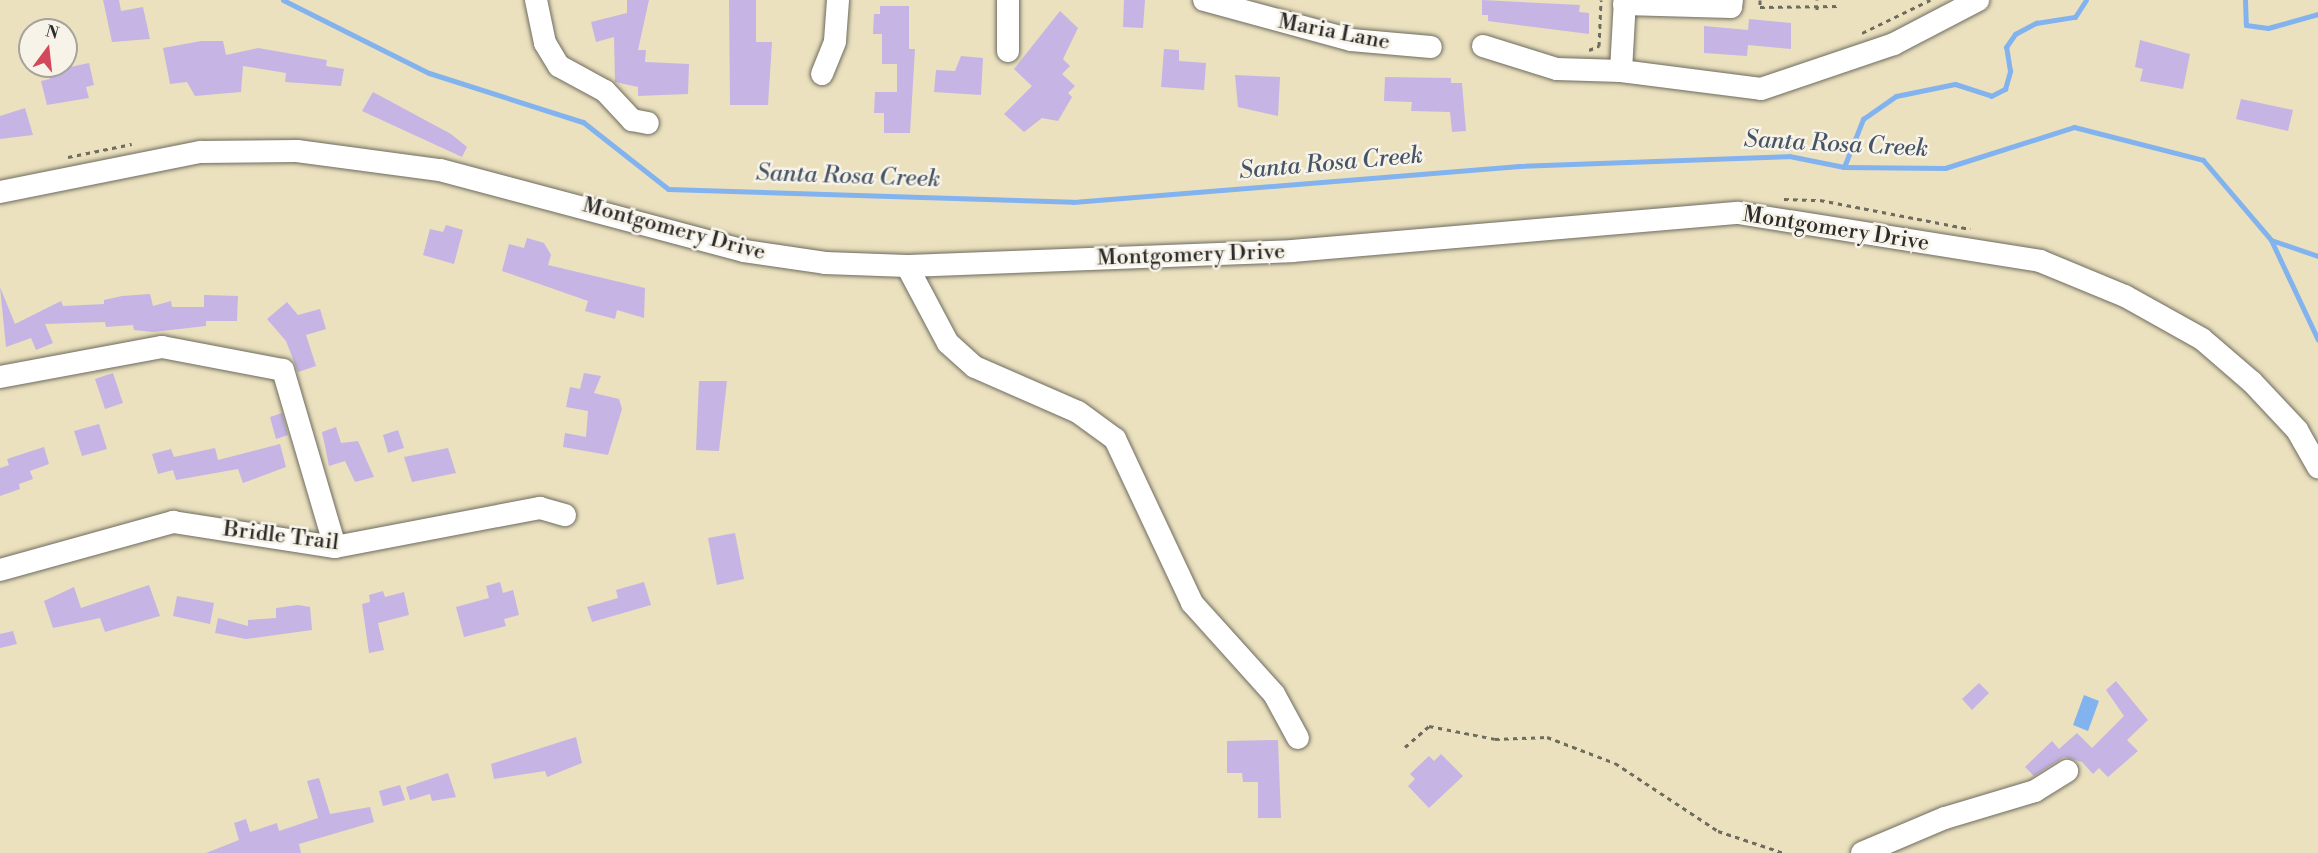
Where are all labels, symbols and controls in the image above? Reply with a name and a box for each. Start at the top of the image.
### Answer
street label: Maria Lane [1276,8,1392,56]
north arrow [18,18,78,78]
text: N [43,21,61,44]
water label: Santa Rosa Creek [1743,126,1929,164]
water label: Santa Rosa Creek [1238,142,1424,186]
water label: Santa Rosa Creek [755,159,941,195]
street label: Montgomery Drive [580,192,768,266]
street label: Montgomery Drive [1741,201,1931,257]
street label: Montgomery Drive [1096,239,1286,271]
street label: Bridle Trail [222,516,340,556]

